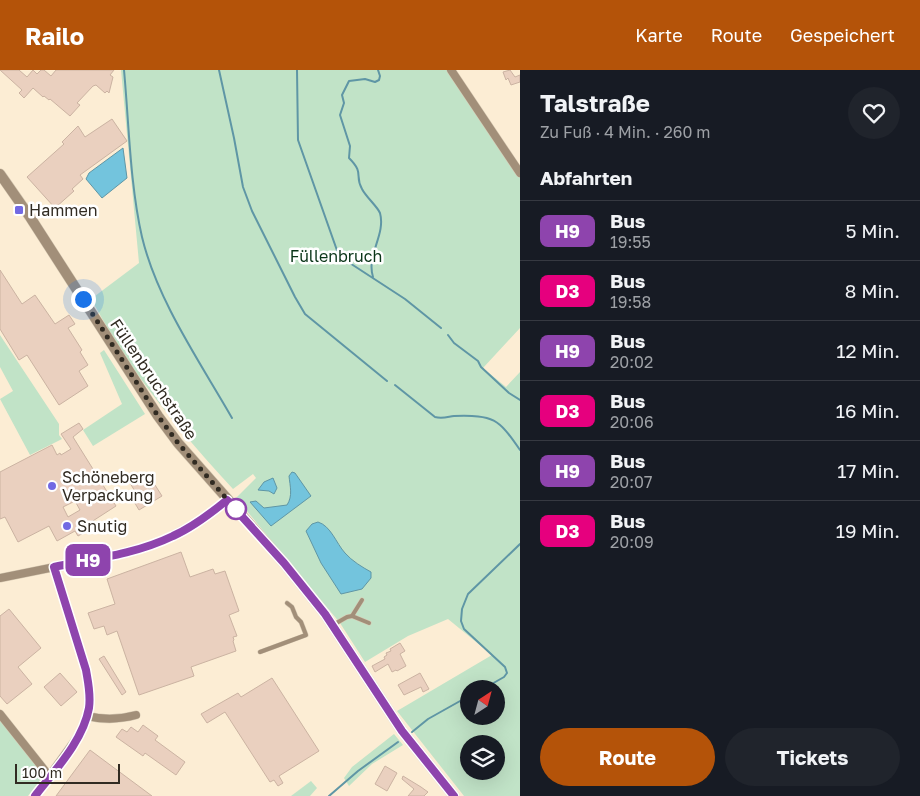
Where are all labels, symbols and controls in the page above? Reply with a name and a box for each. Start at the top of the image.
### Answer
text: Railo [25,21,84,50]
text: Karte [635,24,683,46]
text: Route [711,24,762,46]
text: Gespeichert [790,24,895,46]
button: heart [848,87,900,139]
text: Talstraße [540,88,650,117]
text: Zu Fuß · 4 Min. · 260 m [540,122,711,142]
text: Abfahrten [540,166,632,189]
place label: Hammen [29,200,98,220]
marker: Hammen [13,204,25,216]
text: Bus [610,209,645,232]
text: 5 Min. [845,219,900,242]
text: H9 [555,220,580,242]
text: 19:55 [610,232,651,252]
park label: Füllenbruch [290,246,382,266]
text: Bus [610,269,645,292]
text: 8 Min. [845,279,900,302]
text: D3 [556,280,579,302]
your location [71,287,96,312]
text: 19:58 [610,292,651,312]
street label: Füllenbruchstraße [106,315,202,443]
text: Bus [610,329,645,352]
text: 12 Min. [836,339,900,362]
text: H9 [555,340,580,362]
text: 20:02 [610,352,653,372]
text: Bus [610,389,645,412]
text: 16 Min. [836,399,900,422]
text: D3 [556,400,579,422]
text: 20:06 [610,412,654,432]
text: Bus [610,449,645,472]
text: 17 Min. [837,459,900,482]
text: H9 [555,460,580,482]
place label: Schöneberg Verpackung [62,467,155,505]
text: 20:07 [610,472,652,492]
marker: Schöneberg Verpackung [46,480,58,492]
unlabelled marker [225,498,247,520]
text: Bus [610,509,645,532]
place label: Snutig [77,516,127,536]
text: 19 Min. [836,519,900,542]
marker: Snutig [61,520,73,532]
text: D3 [556,520,579,542]
text: 20:09 [610,532,654,552]
line badge: H9 [66,544,110,576]
text: H9 [75,549,101,571]
north arrow [460,680,505,725]
map controls [460,680,505,780]
button: Route [540,728,715,786]
button: Tickets [725,728,900,786]
button: layers [460,735,505,780]
scale bar [15,761,120,784]
text: 100 m [22,764,62,781]

